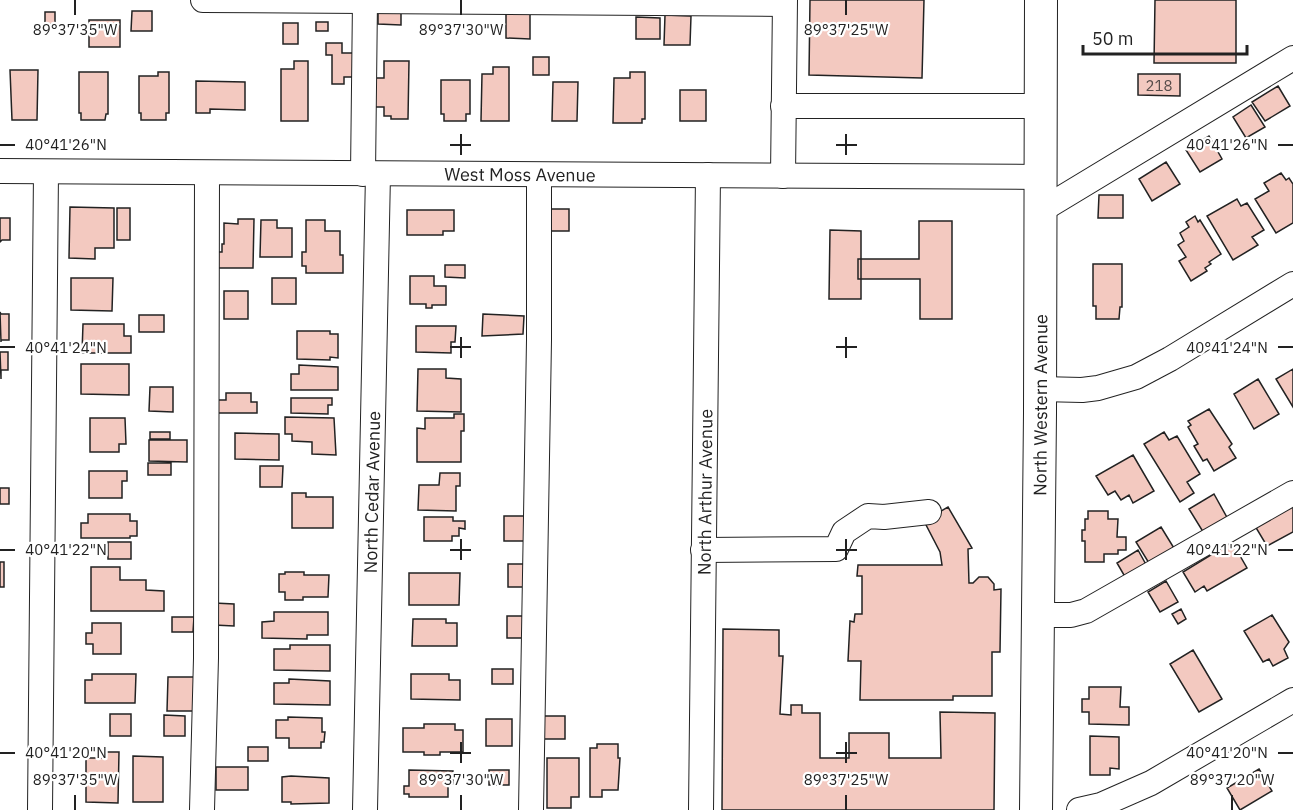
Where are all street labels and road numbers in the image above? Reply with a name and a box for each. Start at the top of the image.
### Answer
street label: West Moss Avenue [444,162,596,186]
street label: North Western Avenue [1028,314,1052,496]
street label: North Arthur Avenue [692,409,717,575]
street label: North Cedar Avenue [358,410,385,574]

